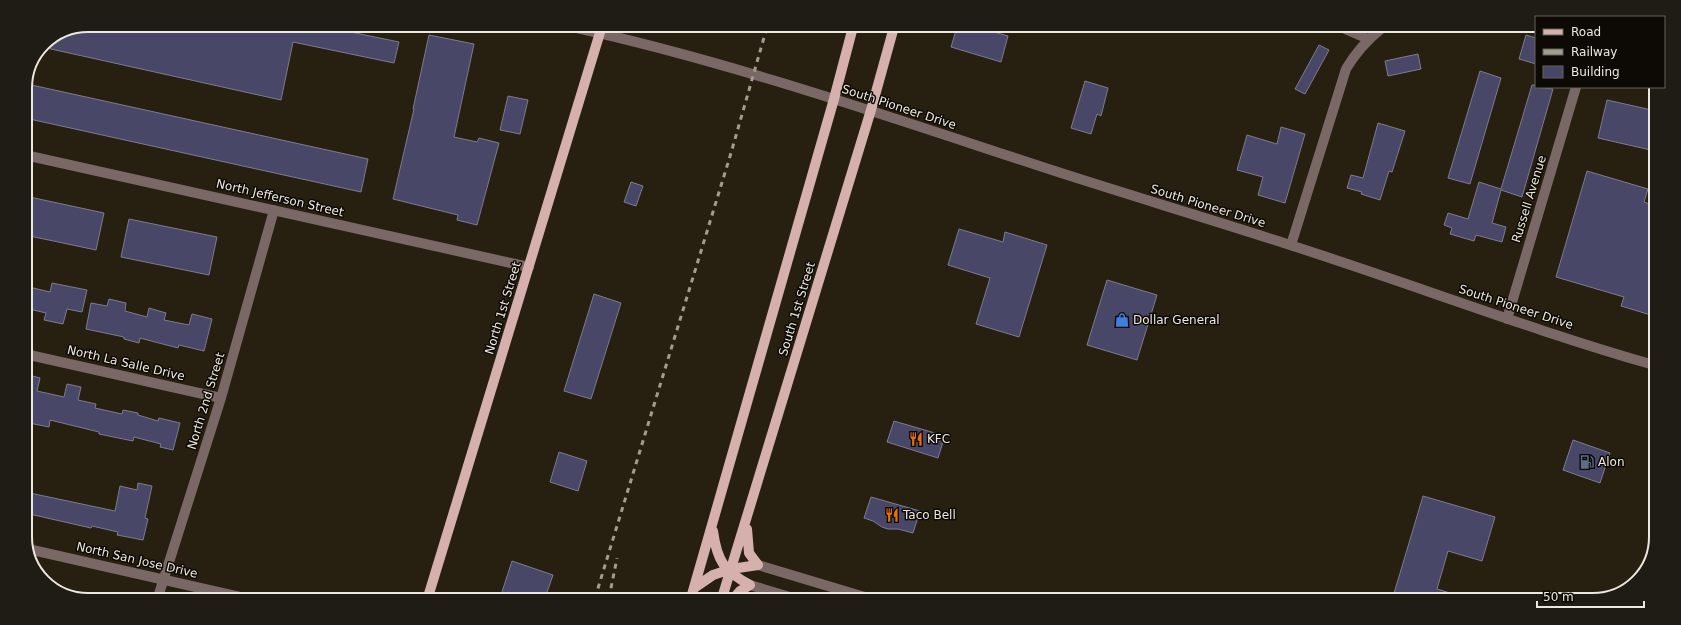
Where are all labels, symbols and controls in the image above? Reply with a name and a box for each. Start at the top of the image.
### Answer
legend [1535,16,1665,88]
text: Road [1571,25,1601,39]
text: Railway [1571,45,1617,59]
text: Building [1571,65,1620,79]
street label: South Pioneer Drive [840,82,958,132]
street label: Russell Avenue [1509,154,1549,244]
street label: North Jefferson Street [215,177,345,220]
street label: South Pioneer Drive [1149,182,1267,230]
street label: North 1st Street [482,260,524,356]
street label: South 1st Street [776,260,818,358]
street label: South Pioneer Drive [1457,282,1575,332]
shop icon: Dollar General [1114,312,1130,328]
place label: Dollar General [1133,313,1220,327]
street label: North La Salle Drive [66,343,186,383]
street label: North 2nd Street [185,351,227,451]
restaurant icon: KFC [908,431,924,447]
place label: KFC [927,432,950,446]
fuel station icon: Alon [1579,454,1595,470]
place label: Alon [1598,455,1625,469]
restaurant icon: Taco Bell [884,507,900,523]
place label: Taco Bell [902,508,956,522]
street label: North San Jose Drive [75,539,199,581]
scale bar [1537,583,1644,609]
text: 50 m [1543,590,1574,604]

